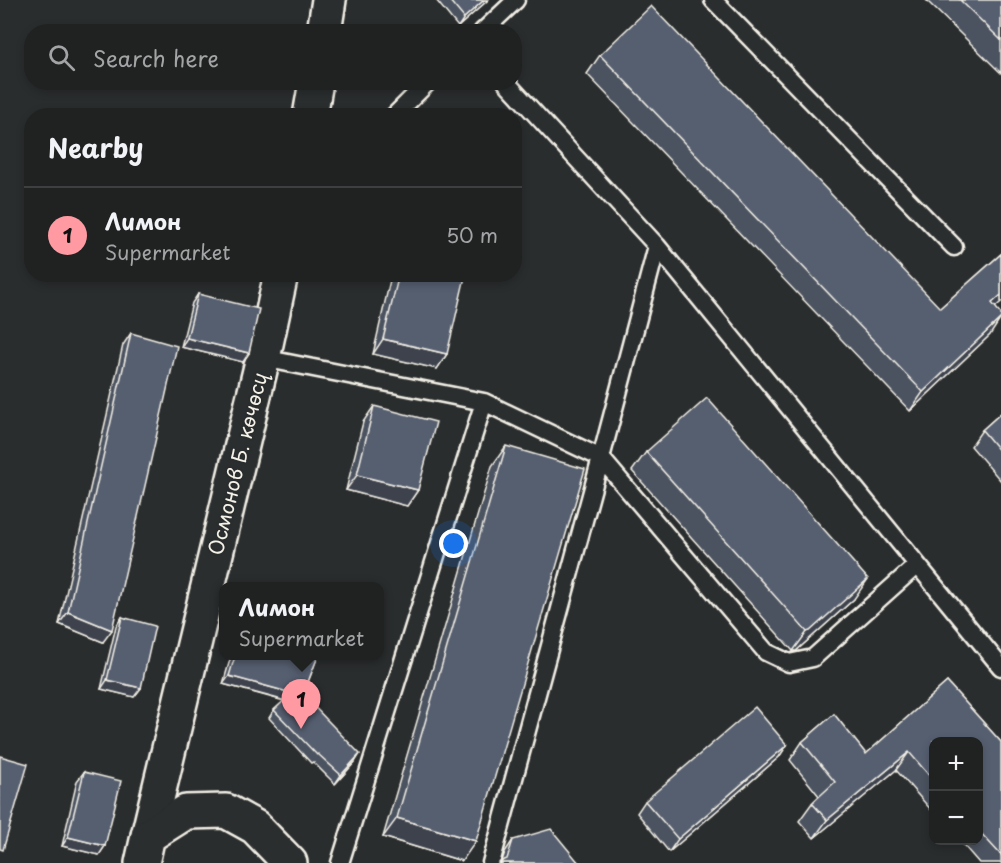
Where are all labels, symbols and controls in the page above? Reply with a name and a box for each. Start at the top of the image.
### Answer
search box [24,24,522,90]
icon: search [45,41,78,74]
text: Search here [93,41,219,74]
text: Nearby [48,128,143,167]
text: Лимон [105,204,181,237]
text: 1 [63,220,72,250]
text: 50 m [446,220,498,250]
text: Supermarket [105,237,231,267]
street label: Осмонов Б. көчөсү [200,369,274,558]
your location [439,529,468,558]
popup [219,582,384,660]
text: Лимон [239,590,315,623]
text: Supermarket [239,623,364,653]
pin: 1 [282,680,320,729]
map controls [929,737,983,845]
button: + [929,737,983,791]
button: − [929,791,983,845]

